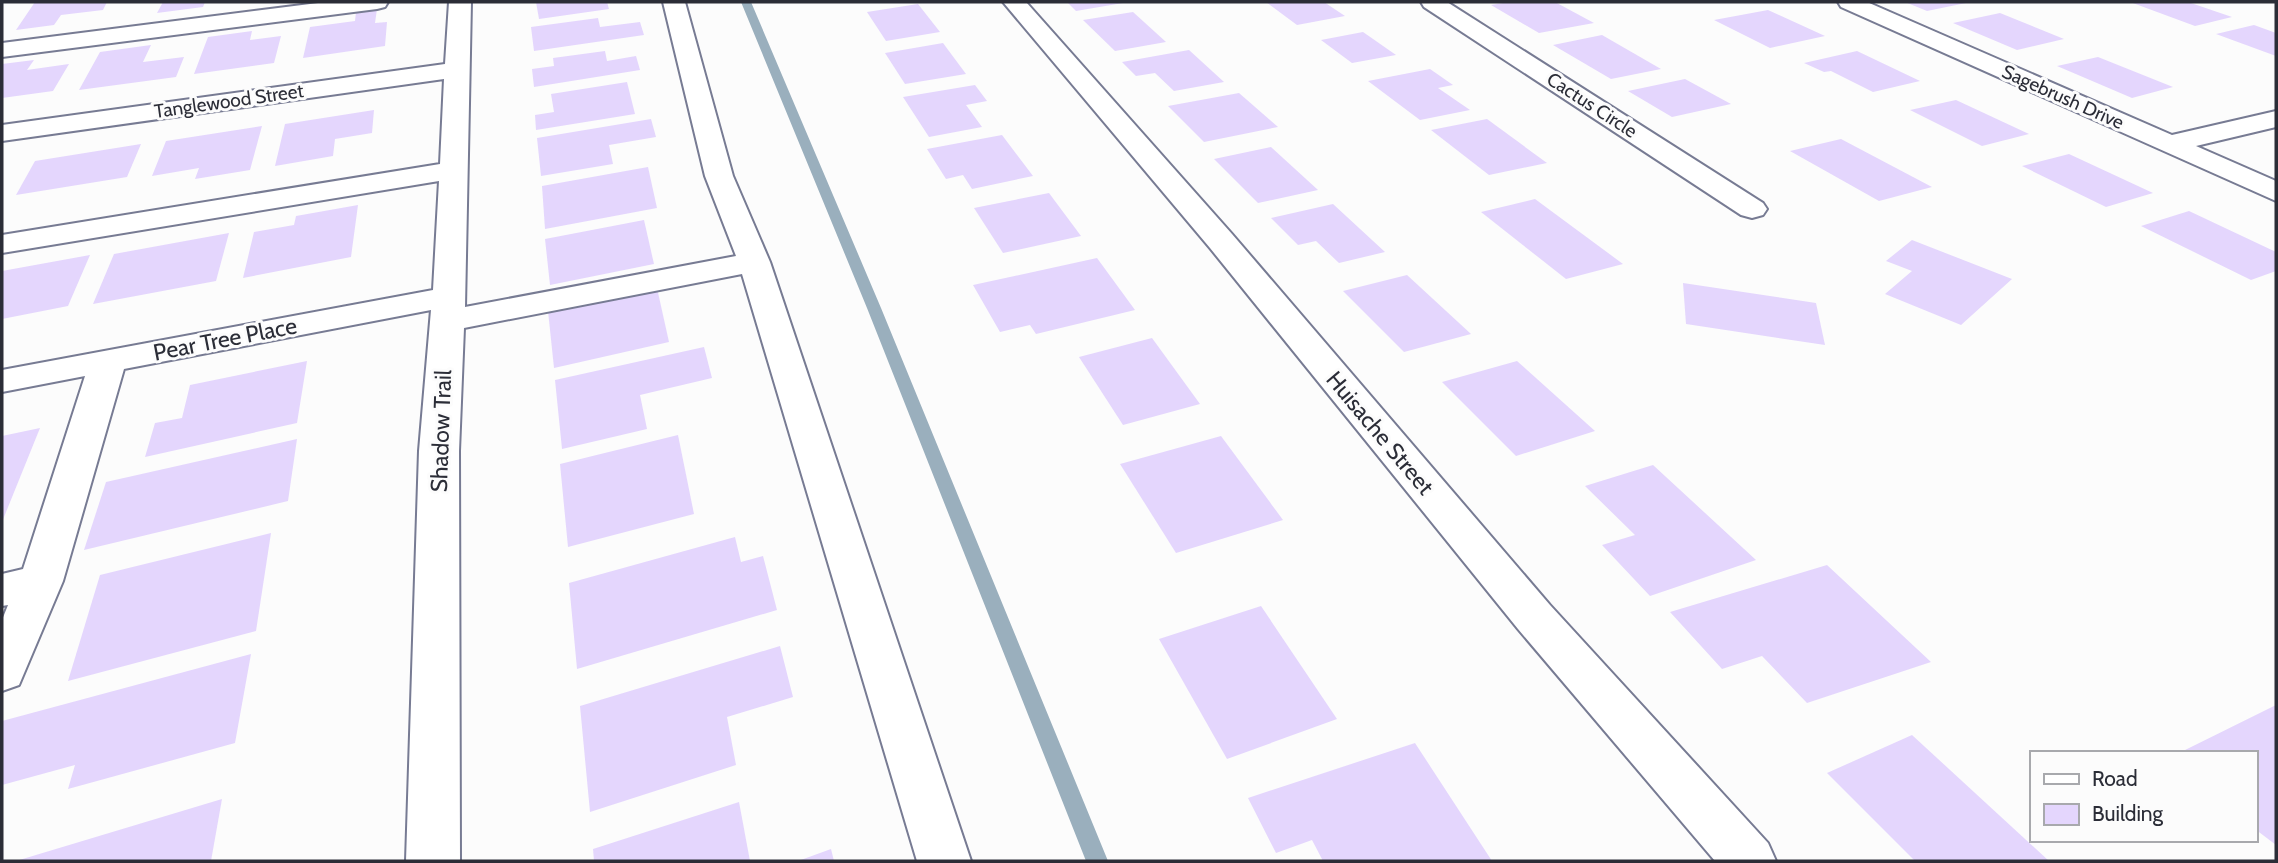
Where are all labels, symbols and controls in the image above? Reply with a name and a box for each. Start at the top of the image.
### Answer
street label: Sagebrush Drive [1998,60,2128,134]
street label: Cactus Circle [1543,67,1642,143]
street label: Tanglewood Street [153,79,306,123]
street label: Pear Tree Place [151,311,299,367]
street label: Huisache Street [1320,366,1440,501]
street label: Shadow Trail [425,369,457,493]
legend [2030,751,2257,842]
text: Road [2092,766,2138,791]
text: Building [2092,801,2164,826]

